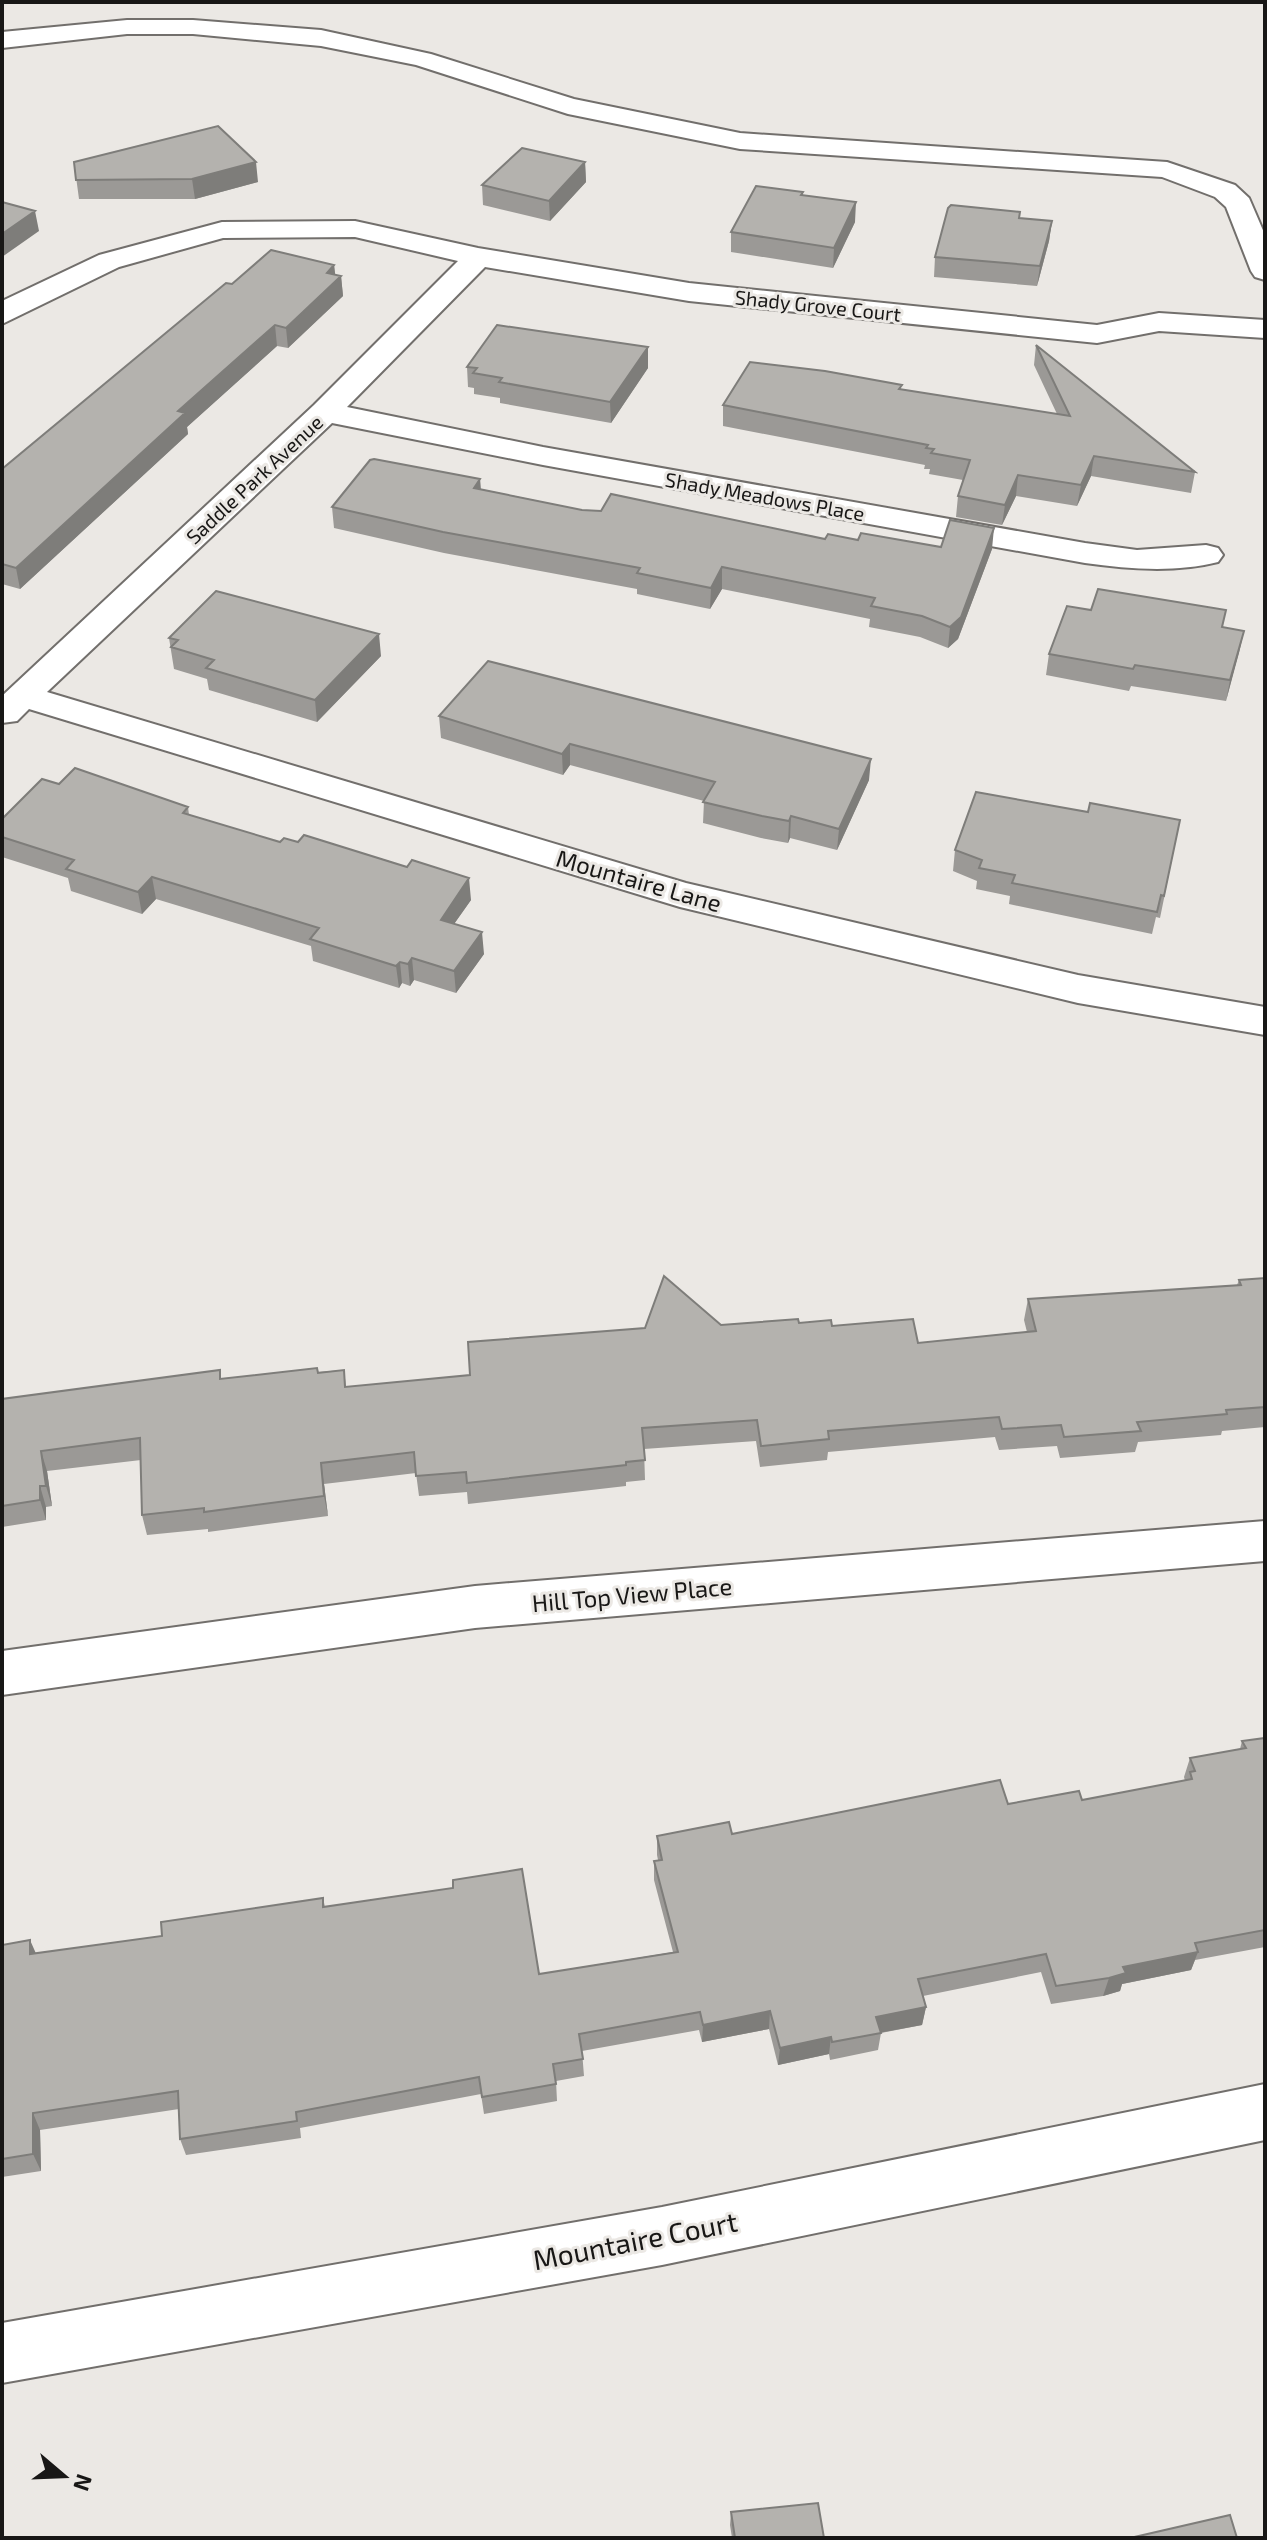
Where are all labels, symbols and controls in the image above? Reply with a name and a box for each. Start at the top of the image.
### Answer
street label: Shady Grove Court [734,284,903,326]
street label: Saddle Park Avenue [181,410,327,548]
street label: Shady Meadows Place [663,467,867,525]
street label: Mountaire Lane [553,843,725,917]
street label: Hill Top View Place [531,1571,733,1617]
street label: Mountaire Court [530,2204,740,2276]
north arrow [24,2436,104,2516]
text: N [69,2471,99,2495]

